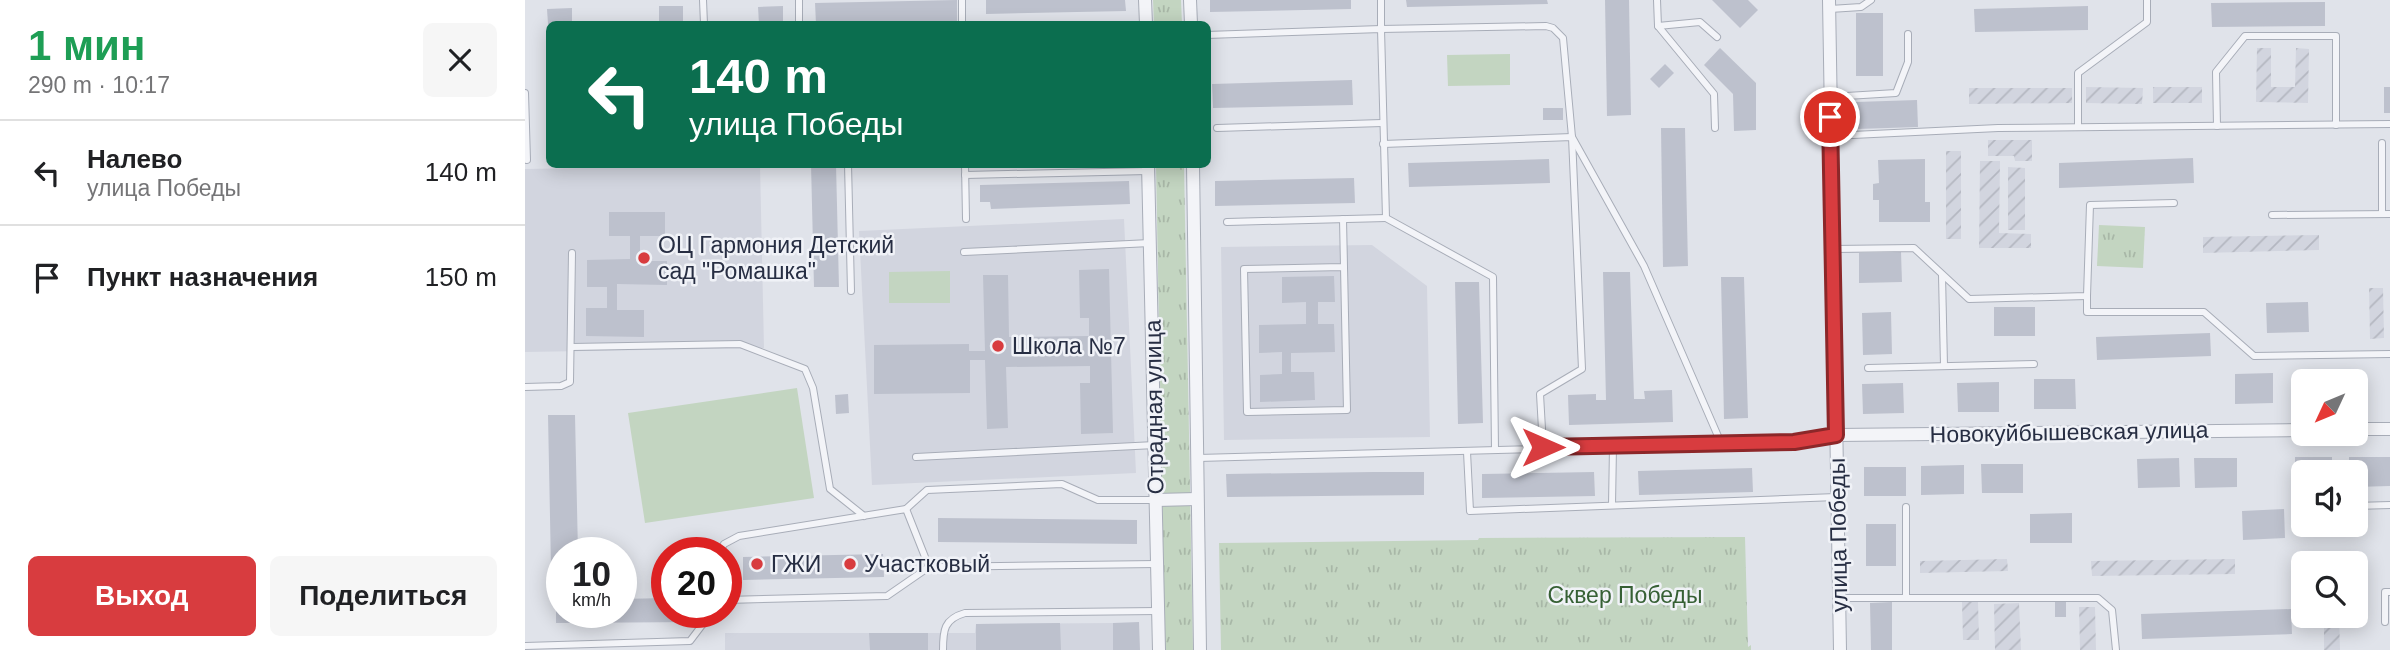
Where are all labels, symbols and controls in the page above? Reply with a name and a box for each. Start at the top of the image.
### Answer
text: 1 мин [28,22,145,69]
button: close [423,23,497,97]
icon: left [574,49,665,140]
text: 140 m [689,49,828,103]
text: 290 m · 10:17 [28,72,170,98]
pin [1800,87,1860,147]
icon: arrive [1811,98,1849,136]
text: улица Победы [689,106,903,142]
text: Налево [87,144,182,174]
icon: left [28,154,66,192]
text: 140 m [425,157,497,187]
text: улица Победы [87,175,241,201]
place label: ОЦ Гармония Детский сад "Ромашка" [658,232,894,284]
marker: ОЦ Гармония Детский сад "Ромашка" [636,250,652,266]
icon: arrive [28,259,66,297]
text: Пункт назначения [87,262,318,292]
text: 150 m [425,262,497,292]
street label: Отрадная улица [1139,319,1169,495]
place label: Школа №7 [1012,333,1126,359]
marker: Школа №7 [990,338,1006,354]
north arrow [2291,369,2368,446]
map controls [2291,369,2368,628]
position arrow [1506,410,1580,484]
street label: Новокуйбышевская улица [1929,417,2209,447]
street label: улица Победы [1824,458,1852,612]
button: sound [2291,460,2368,537]
speed limit sign: 20 [651,537,742,628]
place label: ГЖИ [771,551,821,577]
place label: Участковый [864,551,990,577]
button: search [2291,551,2368,628]
text: 10 [572,554,611,593]
button: Выход [28,556,256,636]
button: Поделиться [270,556,497,636]
marker: ГЖИ [749,556,765,572]
marker: Участковый [842,556,858,572]
park label: Сквер Победы [1547,582,1703,608]
text: km/h [572,590,611,610]

